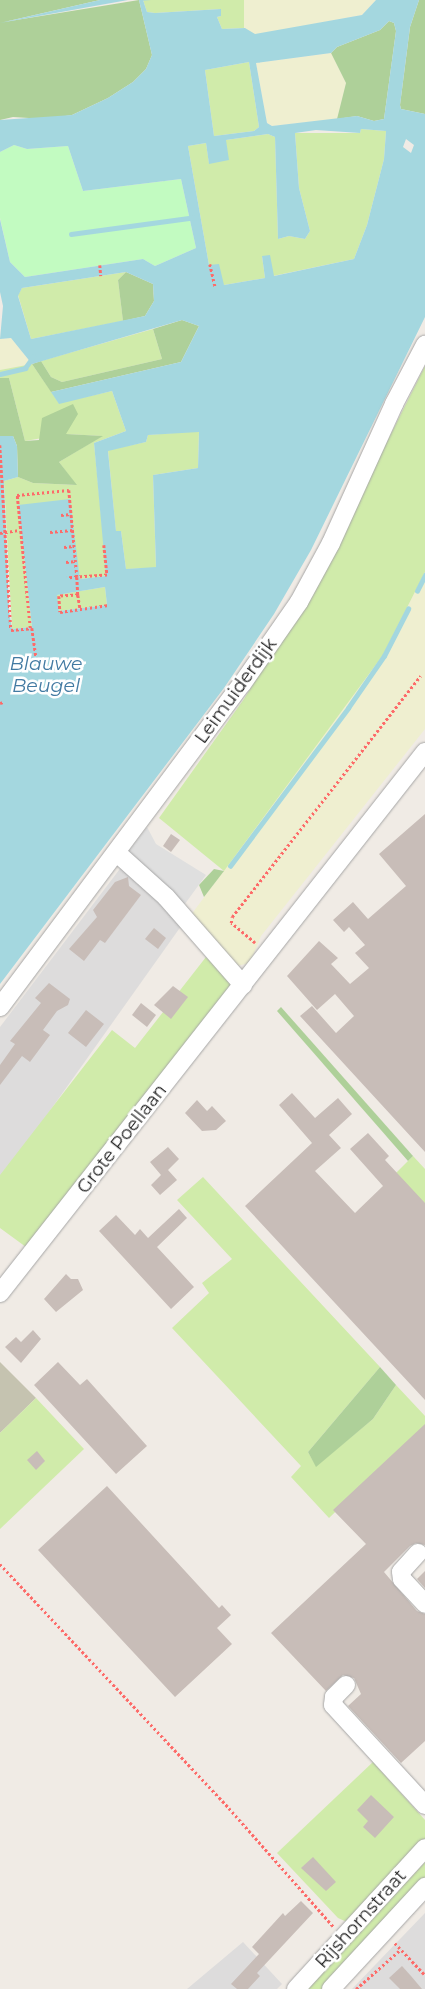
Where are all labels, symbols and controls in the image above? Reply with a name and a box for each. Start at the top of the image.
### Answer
street label: Leimuiderdijk [191,634,281,748]
water label: Blauwe Beugel [10,653,82,697]
street label: Grote Poellaan [73,1080,171,1198]
street label: Rijshornstraat [311,1865,411,1973]

